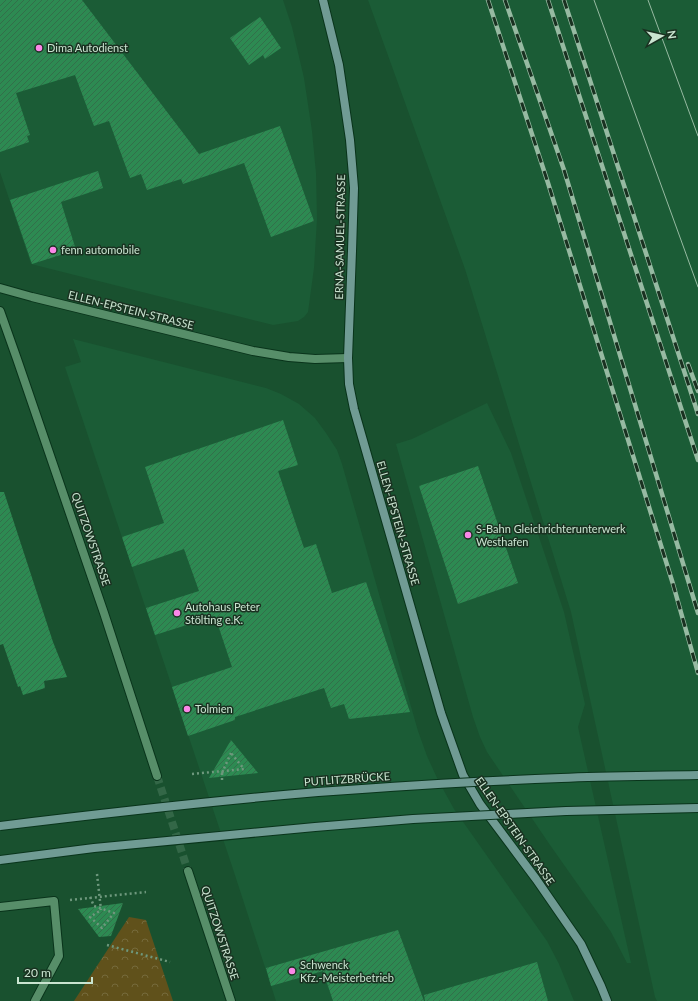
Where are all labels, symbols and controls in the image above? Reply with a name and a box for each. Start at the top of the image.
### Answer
north arrow [642,16,682,56]
text: N [665,29,679,40]
place label: Dima Autodienst [47,41,128,54]
marker: Dima Autodienst [34,43,44,53]
street label: ERNA-SAMUEL-STRASSE [332,174,347,300]
place label: fenn automobile [61,243,140,256]
marker: fenn automobile [48,245,58,255]
street label: ELLEN-EPSTEIN-STRASSE [67,288,195,331]
street label: ELLEN-EPSTEIN-STRASSE [374,459,422,587]
street label: QUITZOWSTRASSE [69,490,114,587]
place label: S-Bahn Gleichrichterunterwerk Westhafen [476,522,626,548]
marker: S-Bahn Gleichrichterunterwerk Westhafen [463,530,473,540]
place label: Autohaus Peter Stölting e.K. [185,600,260,626]
marker: Autohaus Peter Stölting e.K. [172,608,182,618]
place label: Tolmien [195,702,233,715]
marker: Tolmien [182,704,192,714]
street label: PUTLITZBRÜCKE [304,769,390,788]
street label: ELLEN-EPSTEIN-STRASSE [473,774,558,887]
street label: QUITZOWSTRASSE [199,884,242,981]
place label: Schwenck Kfz.-Meisterbetrieb [300,958,394,984]
scale bar [18,959,92,985]
text: 20 m [24,965,51,980]
marker: Schwenck Kfz.-Meisterbetrieb [287,966,297,976]

